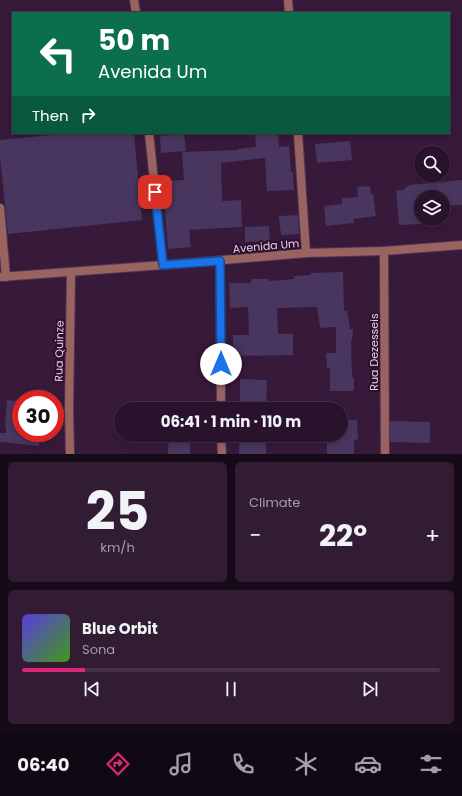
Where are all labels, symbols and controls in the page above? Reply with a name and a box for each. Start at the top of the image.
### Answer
text: 50 m [98,21,170,60]
icon: left [32,28,84,80]
text: Avenida Um [98,59,207,84]
icon: right [77,104,99,126]
text: Then [32,105,69,126]
map controls [414,146,450,226]
button: search [414,146,450,182]
pin [138,175,172,209]
icon: arrive [144,181,166,203]
button: layers [414,190,450,226]
street label: Avenida Um [232,235,300,257]
street label: Rua Dezesseis [366,313,382,391]
street label: Rua Quinze [50,320,68,382]
position arrow [200,343,242,385]
speed limit sign: 30 [12,390,64,442]
text: 06:41 · 1 min · 110 m [161,411,301,432]
text: 25 [86,475,149,548]
text: Climate [249,493,300,512]
text: 22° [319,514,367,557]
text: − [249,520,261,551]
text: + [425,520,440,551]
text: km/h [100,538,135,557]
text: Blue Orbit [82,618,158,639]
text: Sona [82,640,115,659]
icon: previous [81,678,103,700]
icon: pause [220,678,242,700]
icon: next [359,678,381,700]
icon: directions [104,750,132,778]
icon: music [167,750,195,778]
icon: phone [229,750,257,778]
icon: climate [292,750,320,778]
icon: car [354,750,382,778]
icon: filters [417,750,445,778]
text: 06:40 [17,752,70,777]

